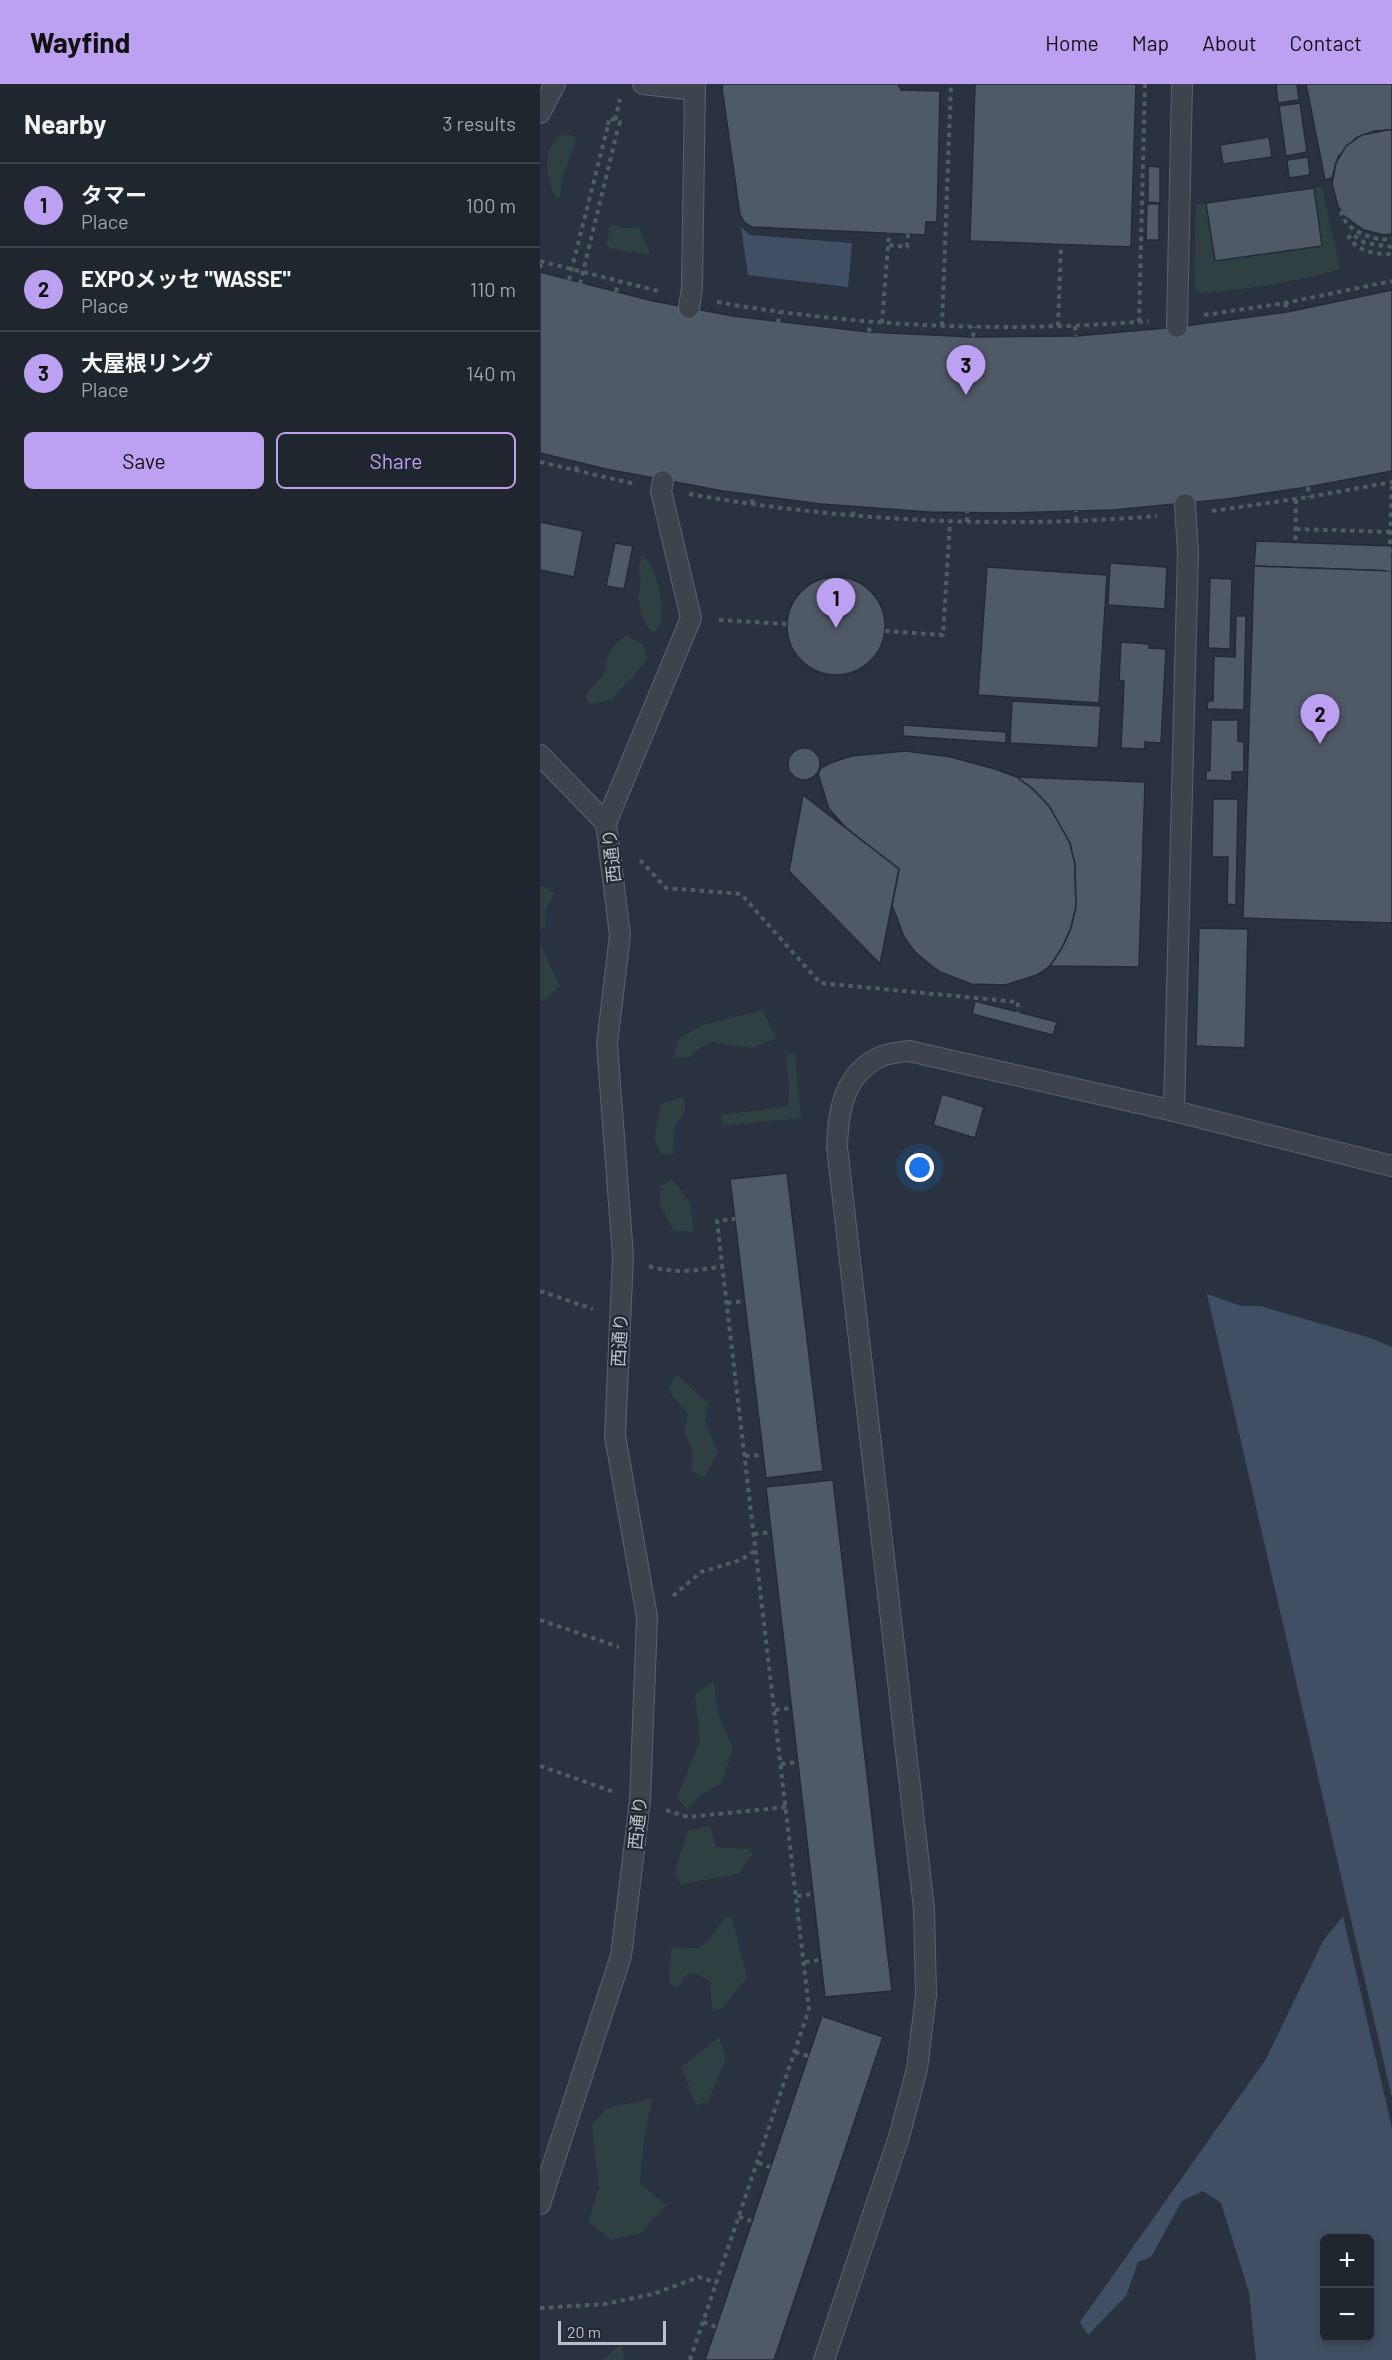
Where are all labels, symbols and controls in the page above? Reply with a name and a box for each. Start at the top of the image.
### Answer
text: Wayfind [30,25,130,59]
text: Home [1045,30,1099,55]
text: Map [1132,30,1169,55]
text: About [1202,30,1257,55]
text: Contact [1290,30,1362,55]
text: Nearby [24,108,106,139]
text: 3 results [442,111,516,135]
text: タマー [81,181,147,207]
text: 1 [40,193,47,217]
text: 100 m [466,193,516,217]
text: Place [81,209,129,233]
text: EXPOメッセ "WASSE" [81,265,291,291]
text: 2 [38,277,49,301]
text: 110 m [470,277,516,301]
text: Place [81,293,129,317]
pin: 3 [946,346,986,395]
text: 大屋根リング [81,349,213,375]
text: 3 [38,361,49,385]
text: 140 m [466,361,516,385]
text: Place [81,377,129,401]
button: Save [24,432,264,489]
button: Share [276,432,516,489]
pin: 1 [816,578,856,628]
pin: 2 [1300,694,1340,744]
street label: 西通り [597,828,625,884]
your location [905,1153,934,1182]
street label: 西通り [607,1312,631,1368]
street label: 西通り [623,1795,651,1851]
map controls [1320,2234,1374,2342]
button: + [1320,2234,1374,2288]
button: − [1320,2288,1374,2342]
scale bar [558,2318,666,2346]
text: 20 m [567,2322,601,2341]

